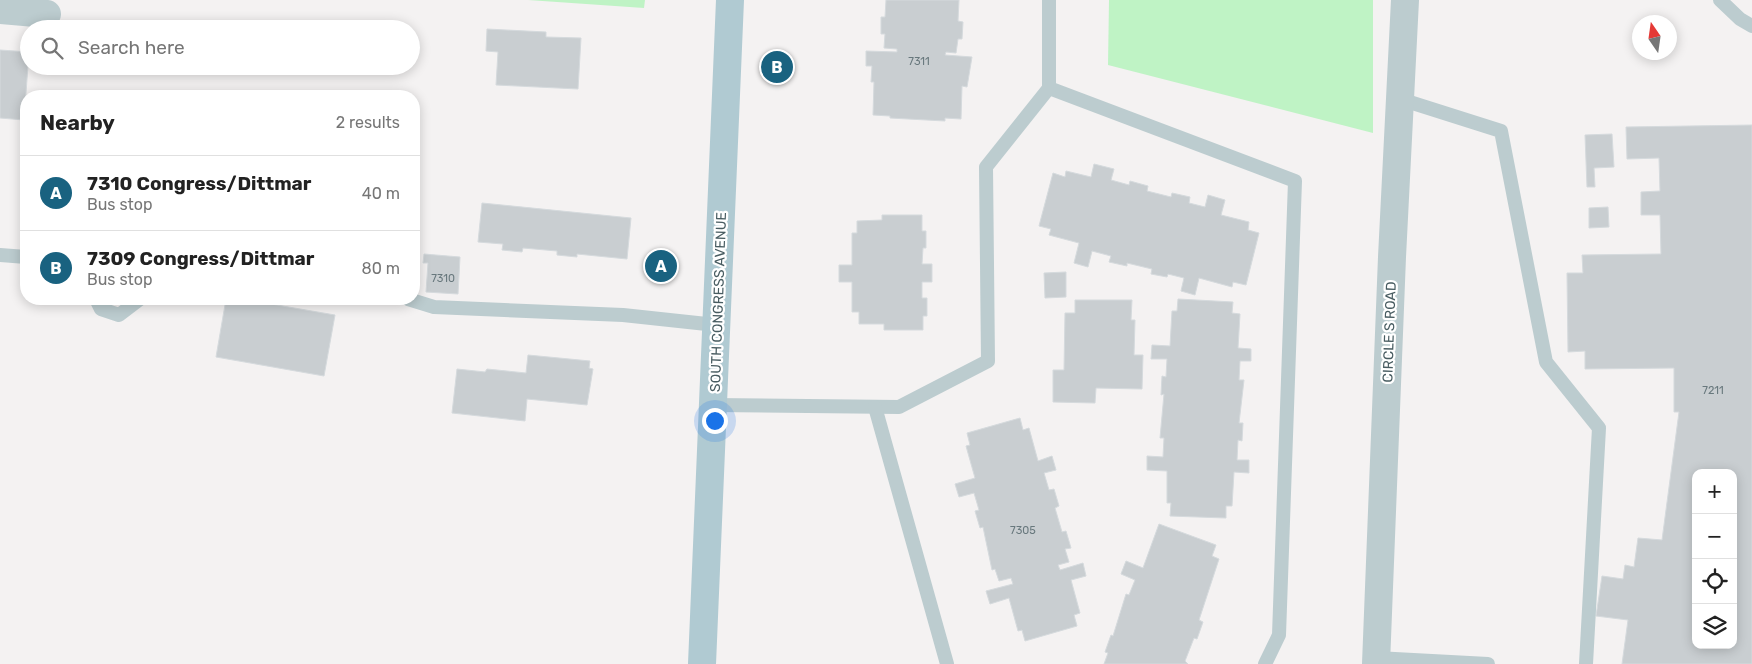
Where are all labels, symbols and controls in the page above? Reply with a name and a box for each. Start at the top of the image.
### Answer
north arrow [1632,15,1677,60]
search box [20,20,420,75]
icon: search [38,34,66,62]
text: Search here [78,36,185,59]
pin: B [761,48,793,86]
house number: 7311 [908,55,930,68]
text: Nearby [40,110,115,135]
text: 2 results [336,113,400,132]
text: 7310 Congress/Dittmar [87,172,311,195]
text: A [50,184,62,203]
text: 40 m [362,184,400,203]
text: Bus stop [87,195,153,214]
street label: SOUTH CONGRESS AVENUE [707,212,730,392]
text: 7309 Congress/Dittmar [87,247,314,270]
pin: A [645,247,677,285]
text: B [50,259,62,278]
text: 80 m [362,259,400,278]
text: Bus stop [87,270,153,289]
house number: 7310 [431,272,455,285]
street label: CIRCLE S ROAD [1379,281,1400,383]
house number: 7211 [1702,384,1724,397]
your location [702,408,728,434]
map controls [1692,469,1737,649]
button: + [1692,469,1737,514]
button: − [1692,514,1737,559]
house number: 7305 [1010,524,1036,537]
button: locate [1692,559,1737,604]
button: layers [1692,604,1737,649]

